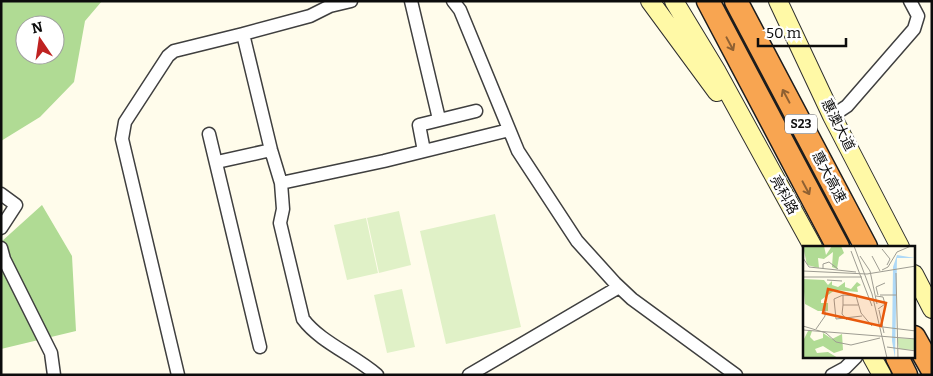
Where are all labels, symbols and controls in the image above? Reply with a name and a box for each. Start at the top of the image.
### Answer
north arrow [15,15,65,65]
scale bar [758,15,846,47]
text: N [30,18,45,37]
text: 50 m [766,24,802,42]
one-way arrow [725,37,735,52]
one-way arrow [781,89,790,104]
street label: 惠澳大道 [818,96,858,154]
road number: S23 [785,115,817,134]
street label: 惠大高速 [808,148,850,206]
street label: 亮科路 [766,173,802,217]
one-way arrow [802,180,811,195]
inset map [803,246,916,358]

